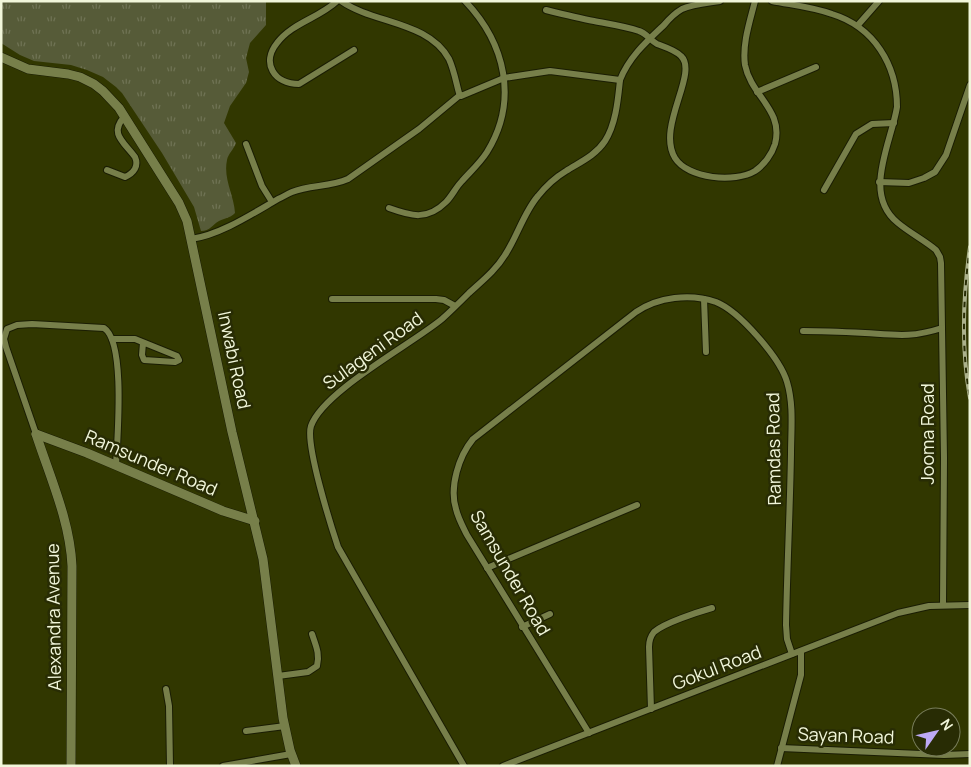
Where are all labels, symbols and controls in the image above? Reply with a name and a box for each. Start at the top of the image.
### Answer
street label: Sulageni Road [318,306,427,395]
street label: Inwabi Road [213,309,257,411]
street label: Jooma Road [915,383,939,485]
street label: Ramdas Road [760,392,786,506]
street label: Ramsunder Road [82,423,221,501]
street label: Samsunder Road [465,505,557,640]
street label: Alexandra Avenue [40,543,66,691]
street label: Gokul Road [669,639,765,695]
north arrow [911,707,961,757]
text: N [937,715,958,734]
street label: Sayan Road [797,721,895,749]

